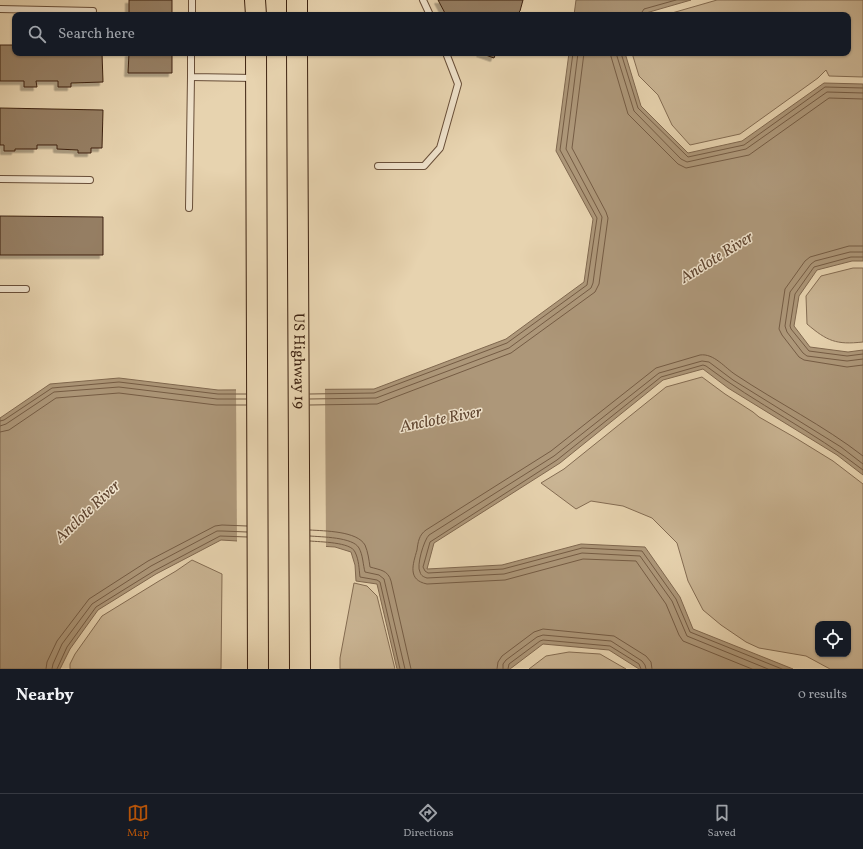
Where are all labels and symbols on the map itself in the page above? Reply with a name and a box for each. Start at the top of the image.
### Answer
water label: Anclote River [675,226,759,290]
street label: US Highway 19 [288,313,309,409]
water label: Anclote River [397,401,485,439]
water label: Anclote River [49,475,127,549]

